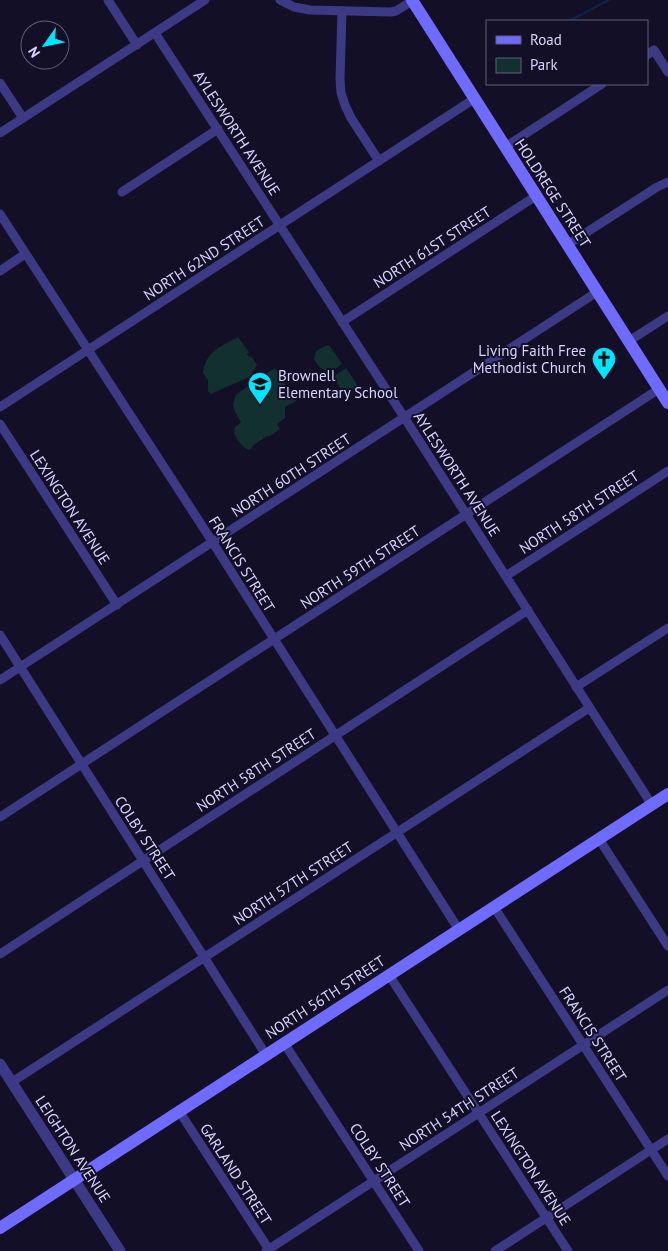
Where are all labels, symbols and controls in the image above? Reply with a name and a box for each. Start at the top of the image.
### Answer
north arrow [20,20,70,70]
legend [486,20,648,85]
text: Road [530,30,562,49]
text: N [24,43,44,61]
text: Park [530,55,558,74]
street label: AYLESWORTH AVENUE [190,67,284,199]
street label: HOLDREGE STREET [511,135,596,251]
street label: NORTH 61ST STREET [370,202,495,292]
street label: NORTH 62ND STREET [140,211,269,304]
place label: Living Faith Free Methodist Church [473,341,586,377]
church icon: Living Faith Free Methodist Church [591,346,617,380]
place label: Brownell Elementary School [278,366,398,402]
school or university icon: Brownell Elementary School [247,371,273,405]
street label: AYLESWORTH AVENUE [410,408,504,540]
street label: NORTH 60TH STREET [227,429,355,521]
street label: LEXINGTON AVENUE [26,446,114,568]
street label: NORTH 58TH STREET [515,466,643,558]
street label: FRANCIS STREET [205,512,279,616]
street label: NORTH 59TH STREET [296,521,424,613]
street label: NORTH 58TH STREET [192,724,320,816]
street label: COLBY STREET [111,792,180,884]
street label: NORTH 57TH STREET [229,837,357,929]
street label: NORTH 56TH STREET [261,951,389,1043]
street label: FRANCIS STREET [555,983,631,1086]
street label: NORTH 54TH STREET [395,1063,523,1155]
street label: LEIGHTON AVENUE [31,1092,115,1206]
street label: LEXINGTON AVENUE [487,1107,575,1229]
street label: COLBY STREET [346,1119,415,1211]
street label: GARLAND STREET [196,1120,276,1229]

